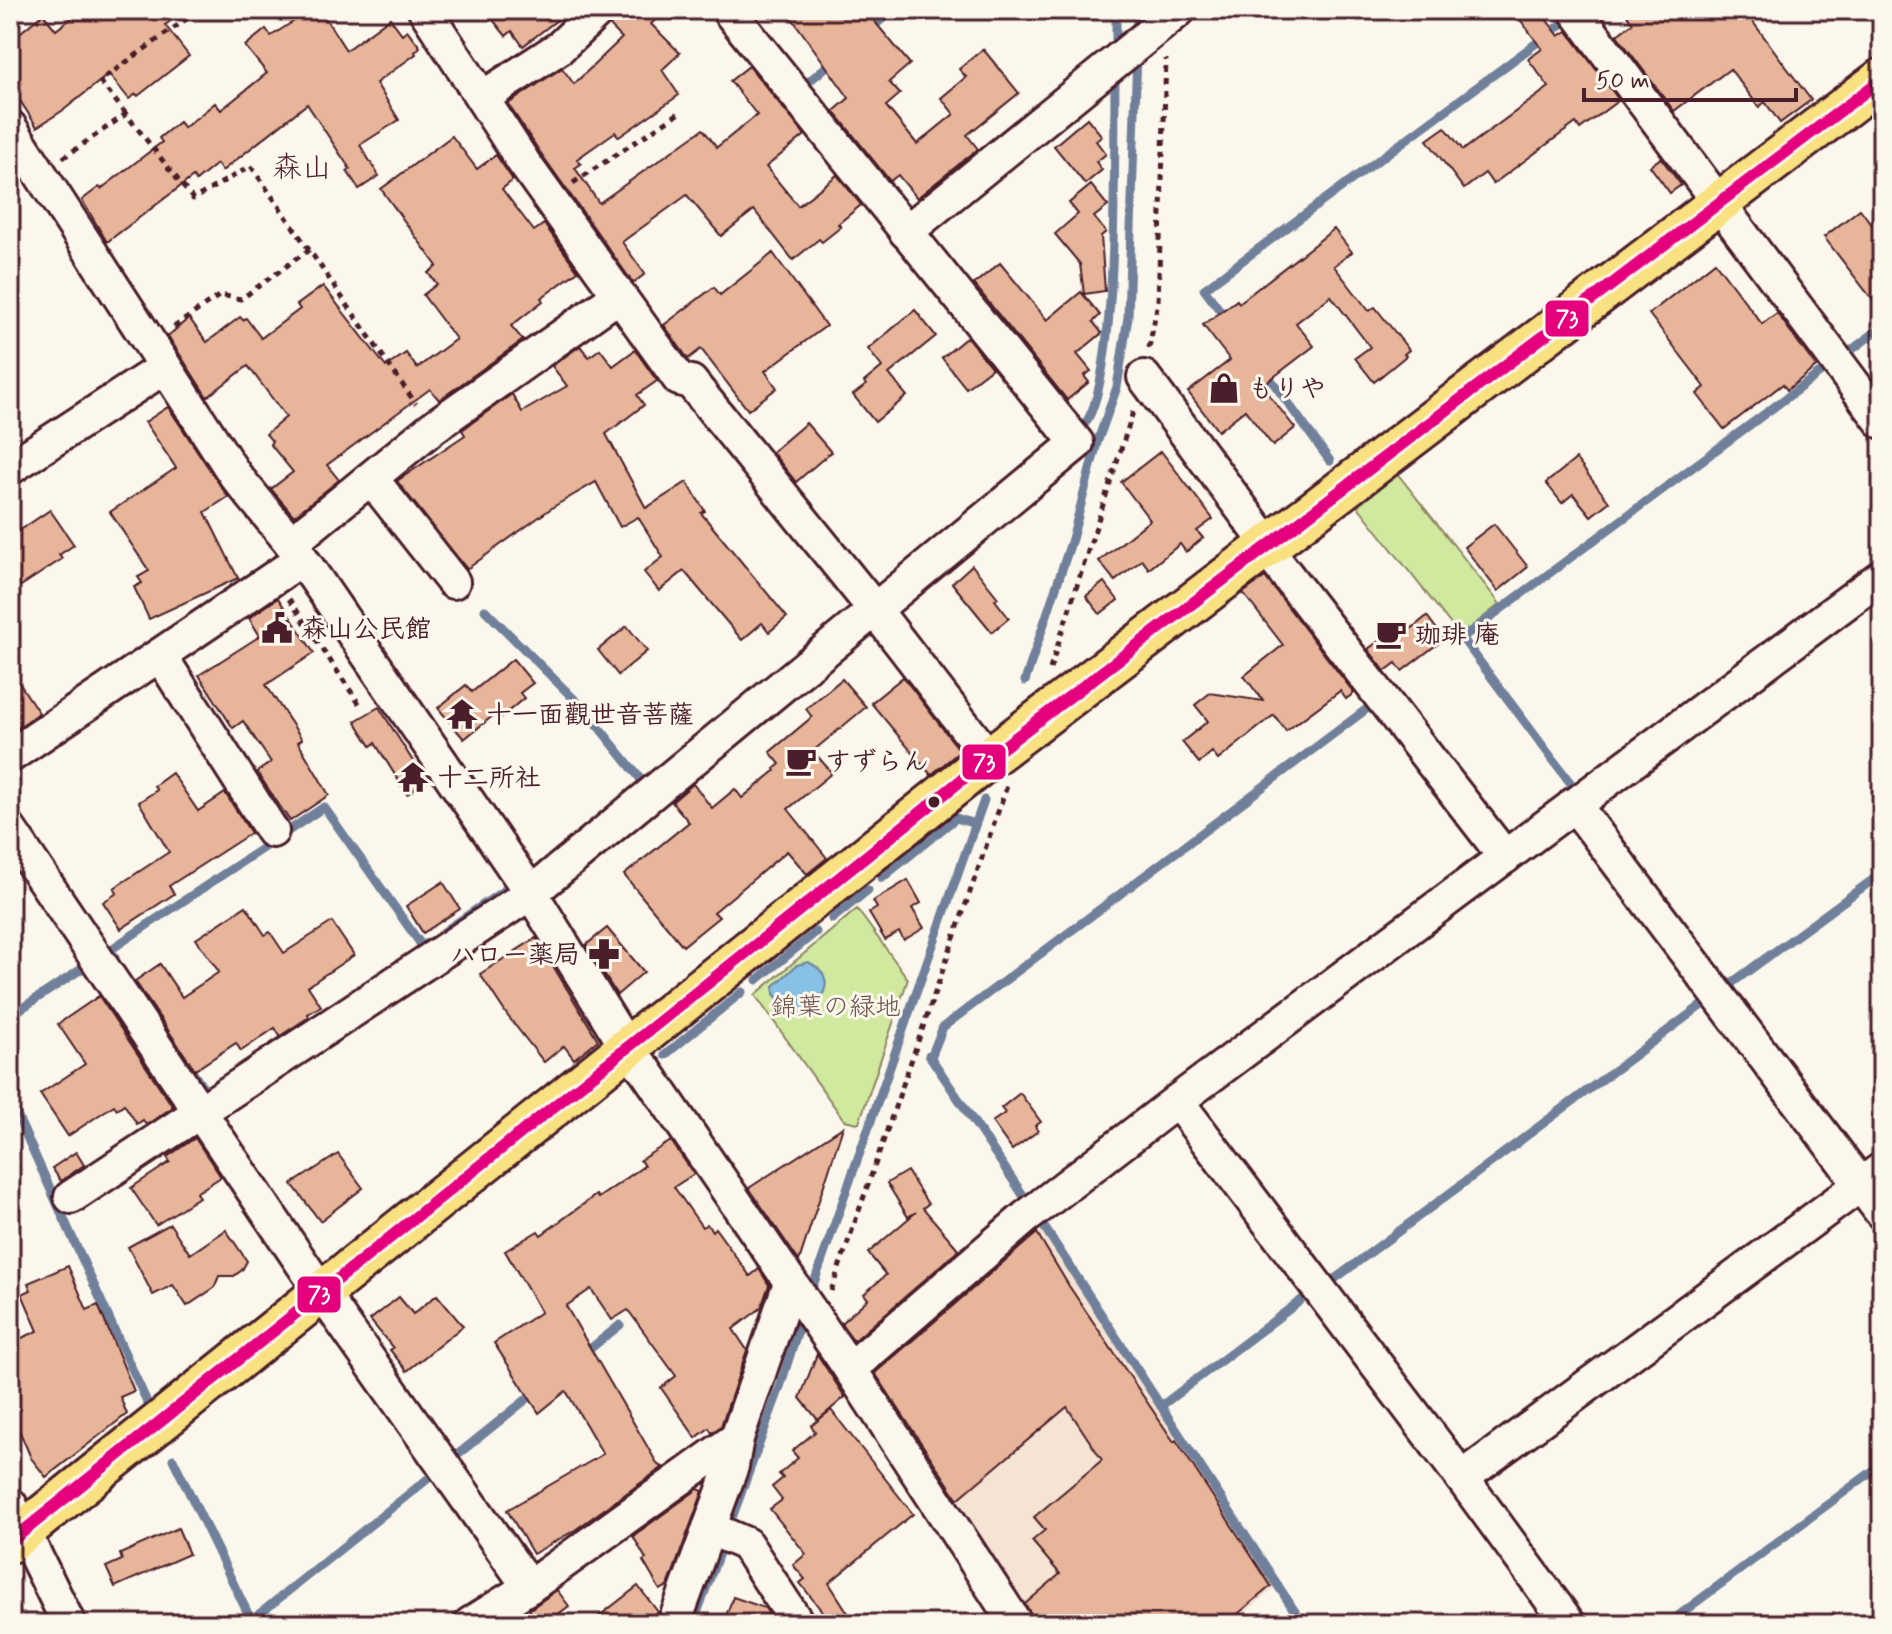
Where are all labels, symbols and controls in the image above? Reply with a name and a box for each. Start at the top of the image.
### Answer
scale bar [1584,52,1796,102]
text: 50 m [1596,66,1650,97]
district label: 森山 [272,149,332,188]
line badge: 73 [1544,299,1590,338]
text: 73 [1556,306,1579,334]
shop icon: もりや [1207,371,1241,405]
place label: もりや [1248,373,1326,407]
public building icon: 森山公民館 [260,611,294,645]
place label: 森山公民館 [301,613,431,647]
cafe icon: 珈琲 庵 [1374,617,1408,651]
place label: 珈琲 庵 [1415,619,1500,653]
temple icon: 十一面觀世音菩薩 [445,697,479,731]
place label: 十一面觀世音菩薩 [486,699,694,733]
line badge: 73 [961,743,1007,781]
cafe icon: すずらん [784,744,818,778]
place label: すずらん [825,746,929,780]
text: 73 [973,750,996,778]
temple icon: 十二所社 [396,760,430,794]
place label: 十二所社 [437,762,541,796]
unlabelled marker [926,794,942,810]
pharmacy icon: ハロー薬局 [587,937,621,971]
place label: ハロー薬局 [450,939,580,973]
park label: 錦葉の緑地 [771,991,901,1025]
line badge: 73 [296,1275,342,1314]
text: 73 [308,1282,331,1310]

